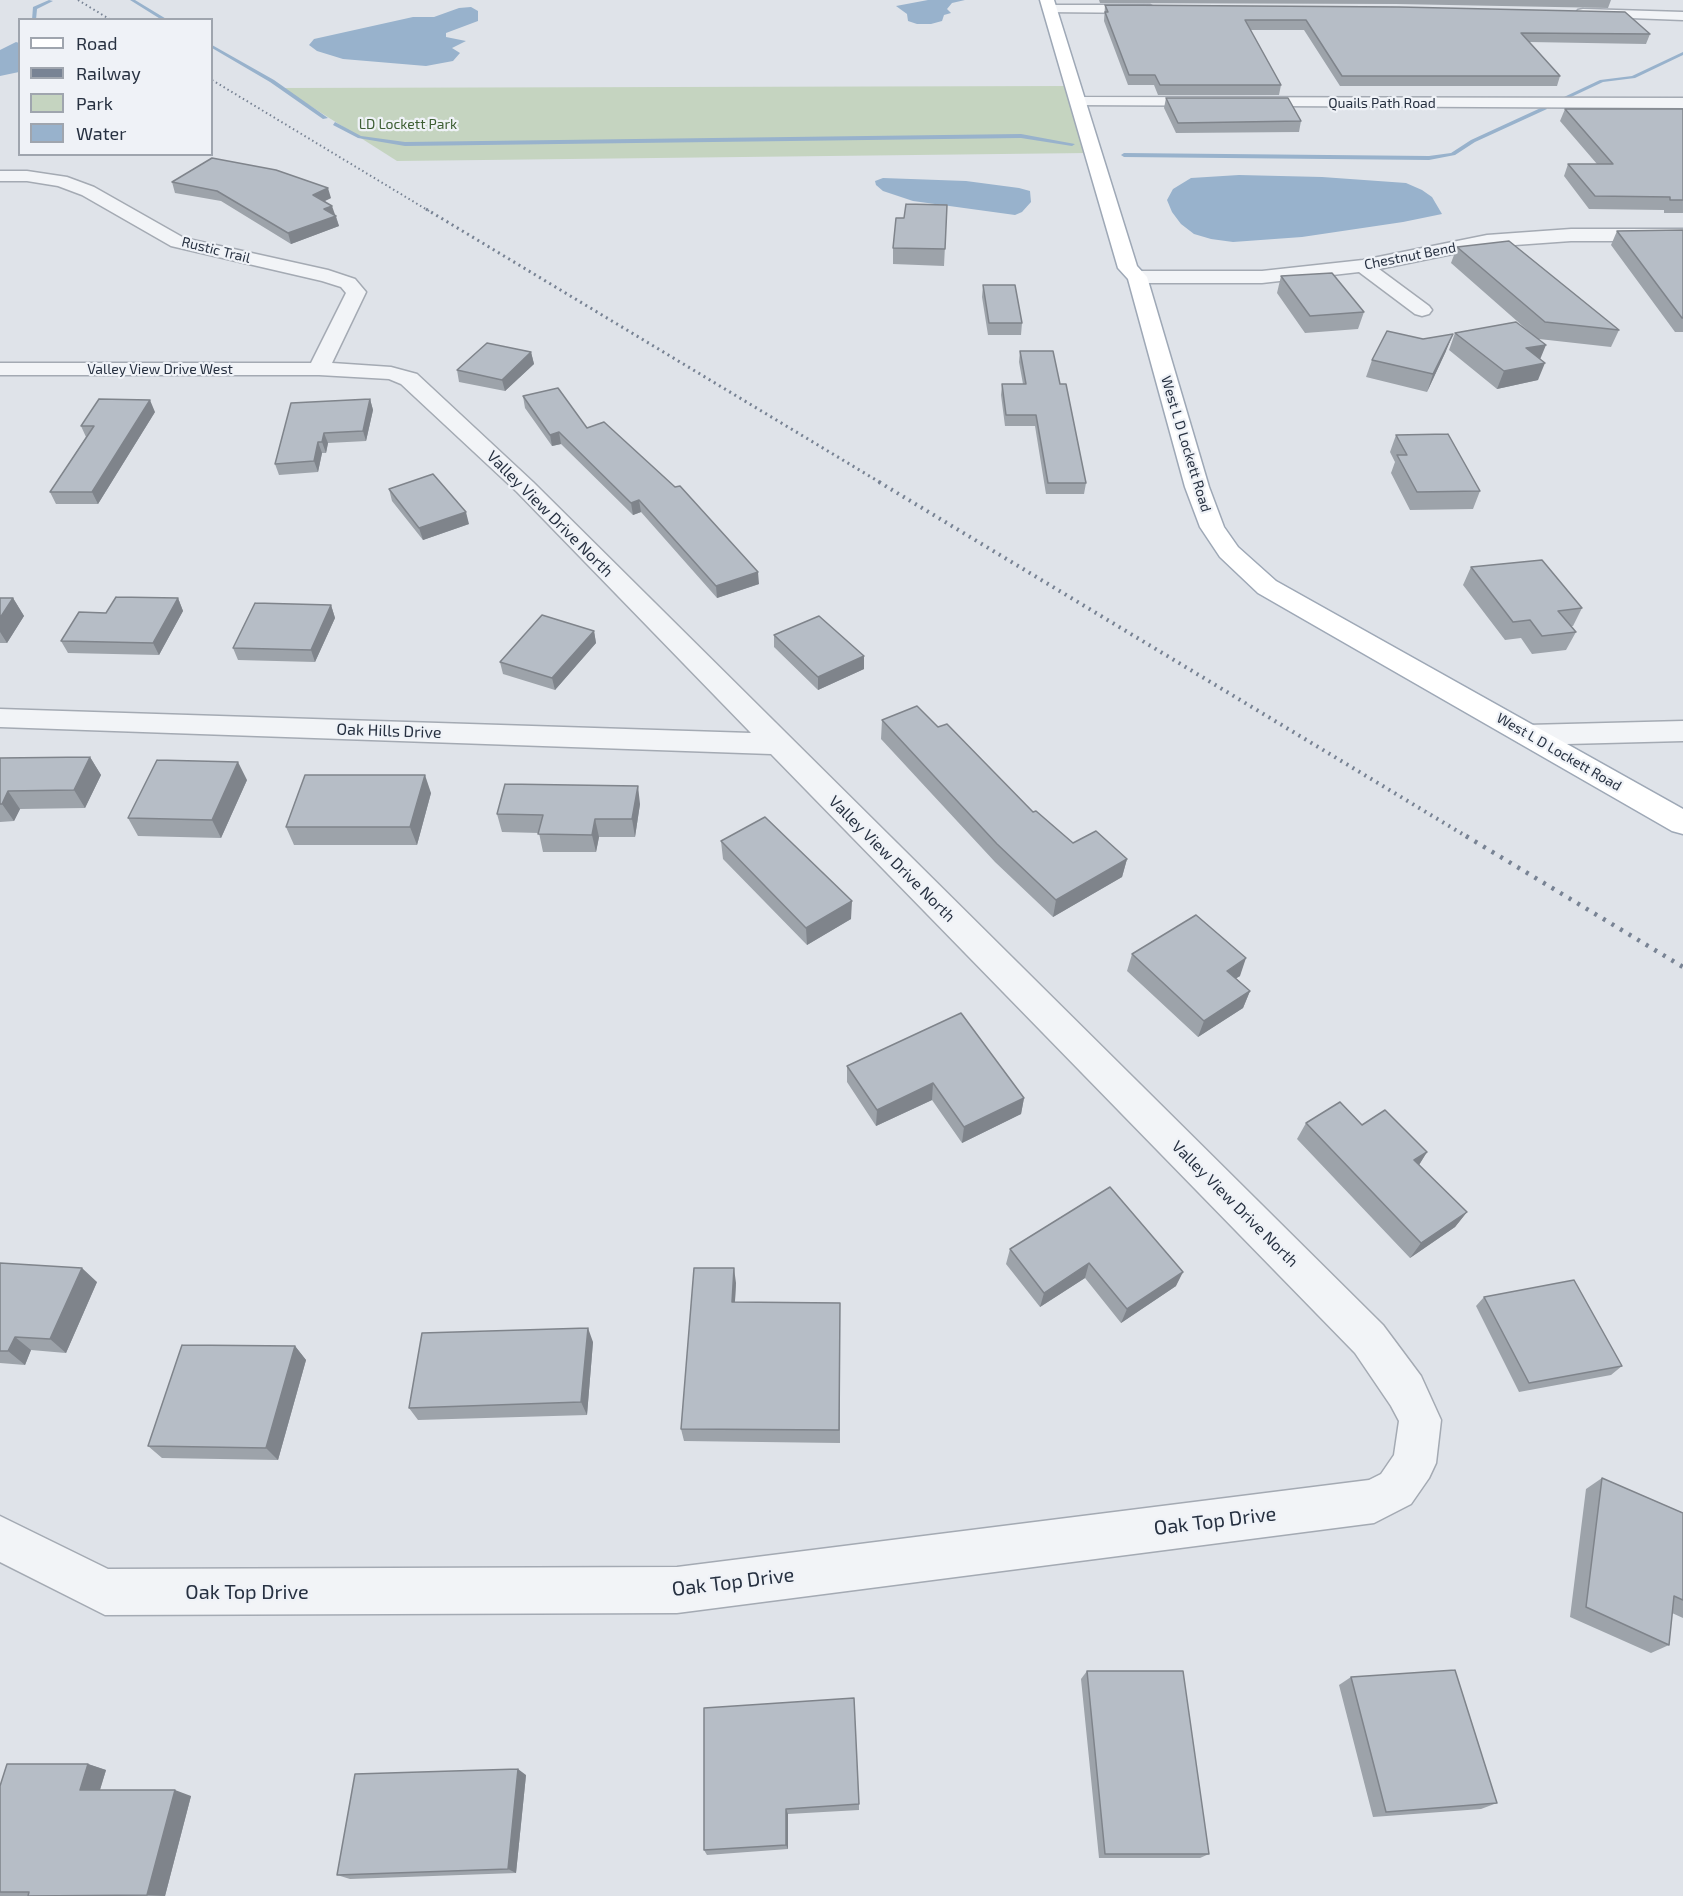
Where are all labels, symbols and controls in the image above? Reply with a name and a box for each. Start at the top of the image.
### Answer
legend [18,18,213,156]
text: Road [76,32,117,54]
text: Railway [76,62,141,84]
text: Park [76,92,113,114]
street label: Quails Path Road [1328,95,1436,111]
park label: LD Lockett Park [359,116,457,132]
text: Water [76,122,126,144]
street label: Rustic Trail [180,233,252,267]
street label: Chestnut Bend [1363,239,1457,273]
street label: Valley View Drive West [87,361,233,377]
street label: West L D Lockett Road [1157,374,1215,514]
street label: Valley View Drive North [483,447,617,581]
street label: West L D Lockett Road [1494,709,1624,795]
street label: Oak Hills Drive [336,720,442,742]
street label: Valley View Drive North [825,792,959,926]
street label: Valley View Drive North [1168,1137,1302,1271]
street label: Oak Top Drive [1152,1502,1278,1540]
street label: Oak Top Drive [670,1563,796,1601]
street label: Oak Top Drive [185,1580,309,1604]

